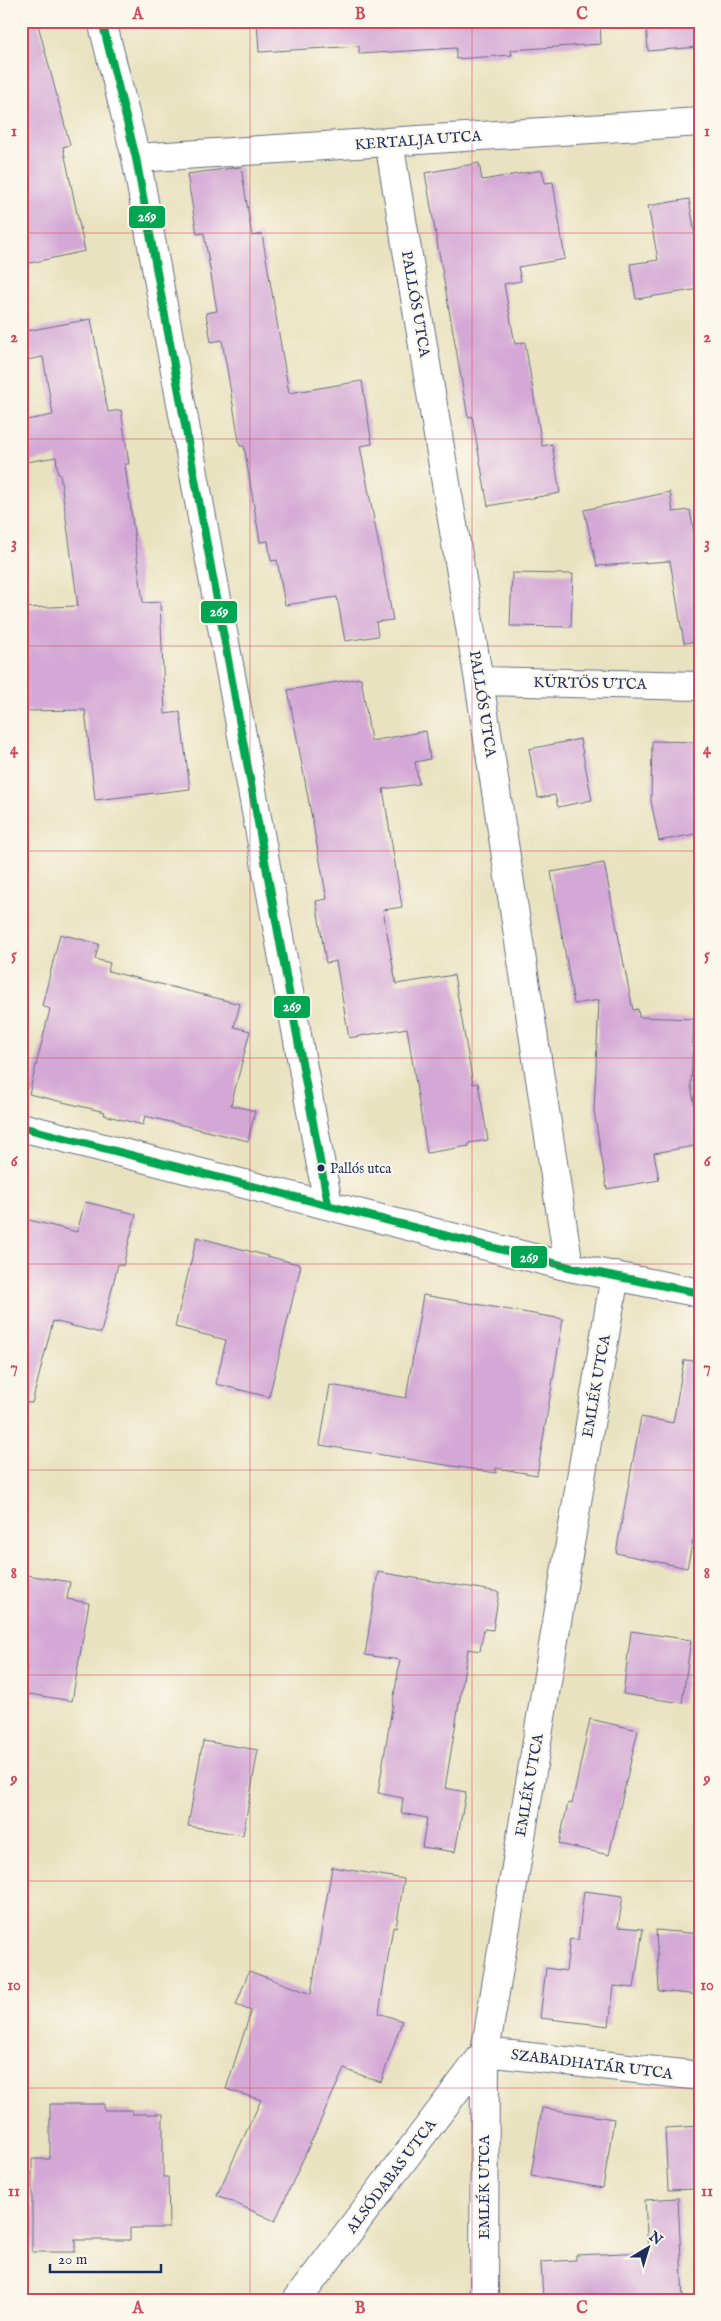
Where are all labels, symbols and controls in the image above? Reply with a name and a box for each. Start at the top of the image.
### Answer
text: A [132,5,145,25]
text: B [355,5,366,25]
text: C [576,5,588,25]
text: 1 [11,122,17,142]
text: 1 [704,122,710,142]
street label: KERTALJA UTCA [354,127,483,154]
line badge: 269 [128,205,166,229]
text: 269 [138,208,156,226]
street label: PALLÓS UTCA [397,249,434,360]
text: 2 [10,328,18,348]
text: 2 [703,328,711,348]
text: 3 [11,534,17,554]
text: 3 [704,534,710,554]
line badge: 269 [200,600,238,624]
text: 269 [210,603,228,621]
street label: PALLÓS UTCA [465,649,500,760]
street label: KÜRTÖS UTCA [533,673,648,694]
text: 4 [10,740,19,760]
text: 4 [703,740,712,760]
text: 5 [11,946,17,966]
text: 5 [704,946,710,966]
line badge: 269 [273,995,311,1019]
text: 269 [283,998,301,1016]
text: 6 [11,1152,19,1172]
text: 6 [704,1152,712,1172]
place label: Pallós utca [330,1160,392,1178]
marker: Pallós utca [316,1163,326,1173]
line badge: 269 [510,1245,548,1269]
text: 269 [520,1249,538,1267]
street label: EMLÉK UTCA [578,1332,615,1439]
text: 7 [10,1358,18,1378]
text: 7 [703,1358,711,1378]
text: 8 [11,1564,17,1584]
text: 8 [704,1564,710,1584]
street label: EMLÉK UTCA [511,1731,548,1838]
text: 9 [10,1770,18,1790]
text: 9 [703,1770,711,1790]
text: 10 [7,1976,21,1996]
text: 10 [700,1976,714,1996]
street label: SZABADHATÁR UTCA [510,2045,675,2084]
street label: ALSÓDABAS UTCA [342,2115,441,2238]
street label: EMLÉK UTCA [475,2134,494,2239]
text: 11 [8,2182,20,2202]
text: 11 [701,2182,713,2202]
north arrow [624,2224,674,2274]
text: N [644,2227,666,2249]
scale bar [50,2241,161,2273]
text: 20 m [58,2250,88,2269]
text: A [132,2299,145,2319]
text: B [355,2299,366,2319]
text: C [576,2299,588,2319]

